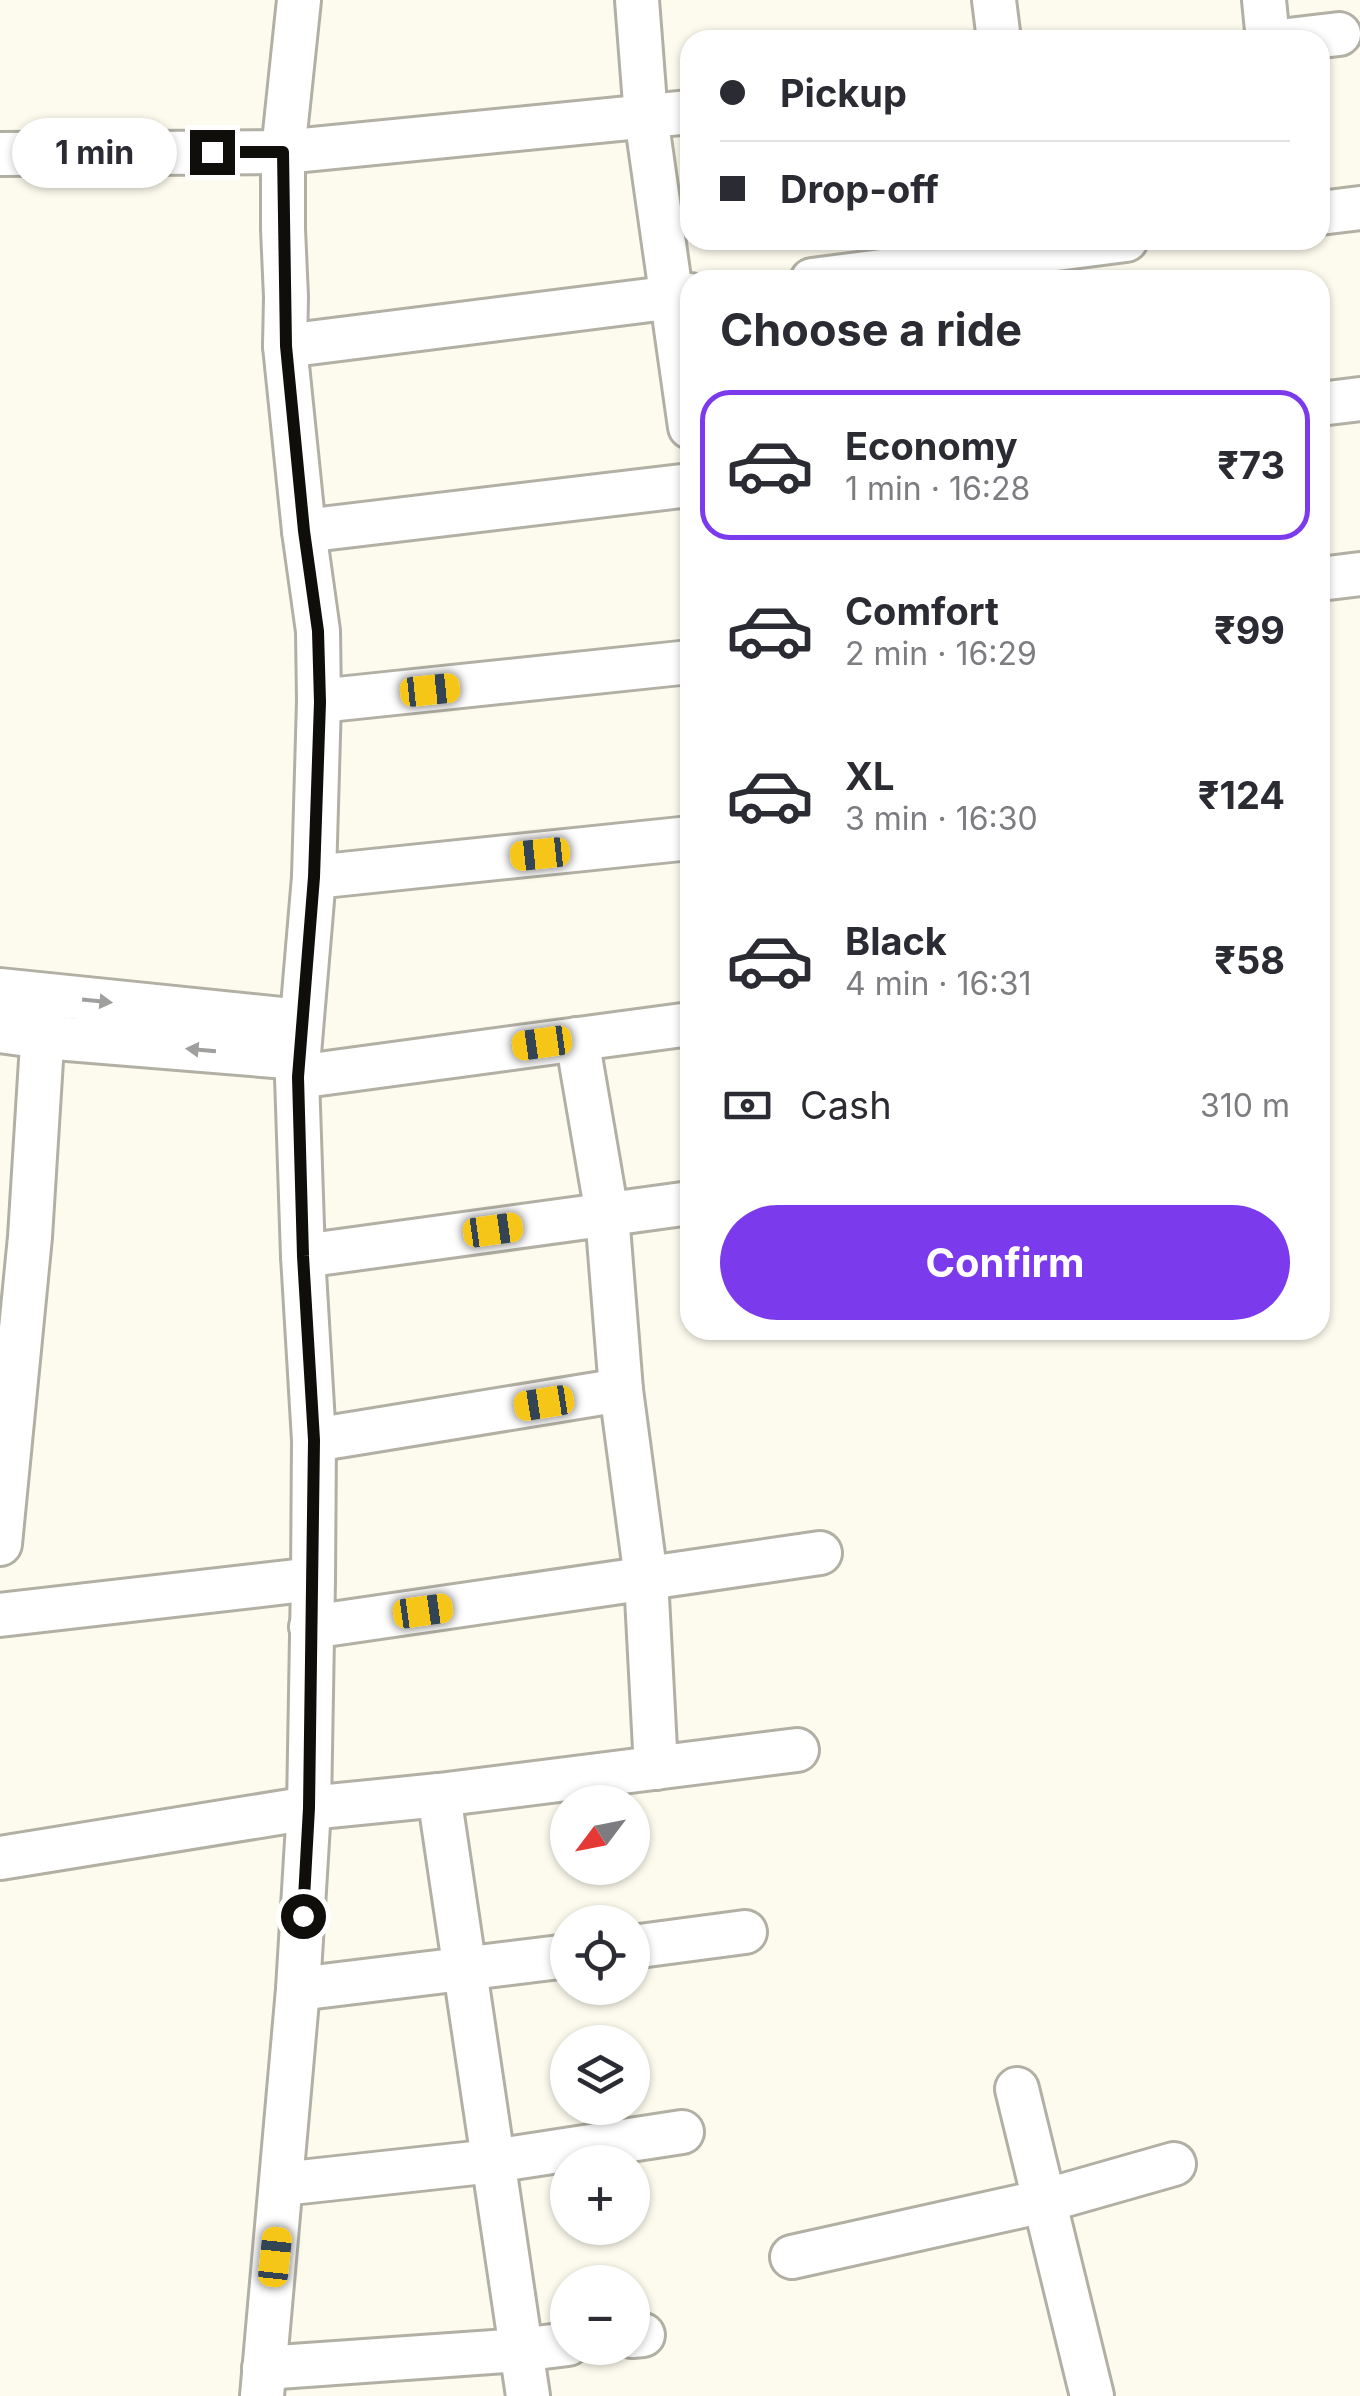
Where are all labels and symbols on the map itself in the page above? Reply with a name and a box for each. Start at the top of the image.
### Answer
callout: 1 min [12,117,177,187]
route end [190,130,235,175]
car [399,672,461,708]
car [509,836,571,872]
one-way arrow [81,993,113,1009]
car [510,1024,574,1062]
one-way arrow [185,1041,217,1057]
car [461,1211,525,1249]
car [512,1383,576,1423]
car [391,1592,455,1630]
north arrow [550,1785,650,1885]
route start [281,1894,326,1939]
car [257,2226,293,2288]

